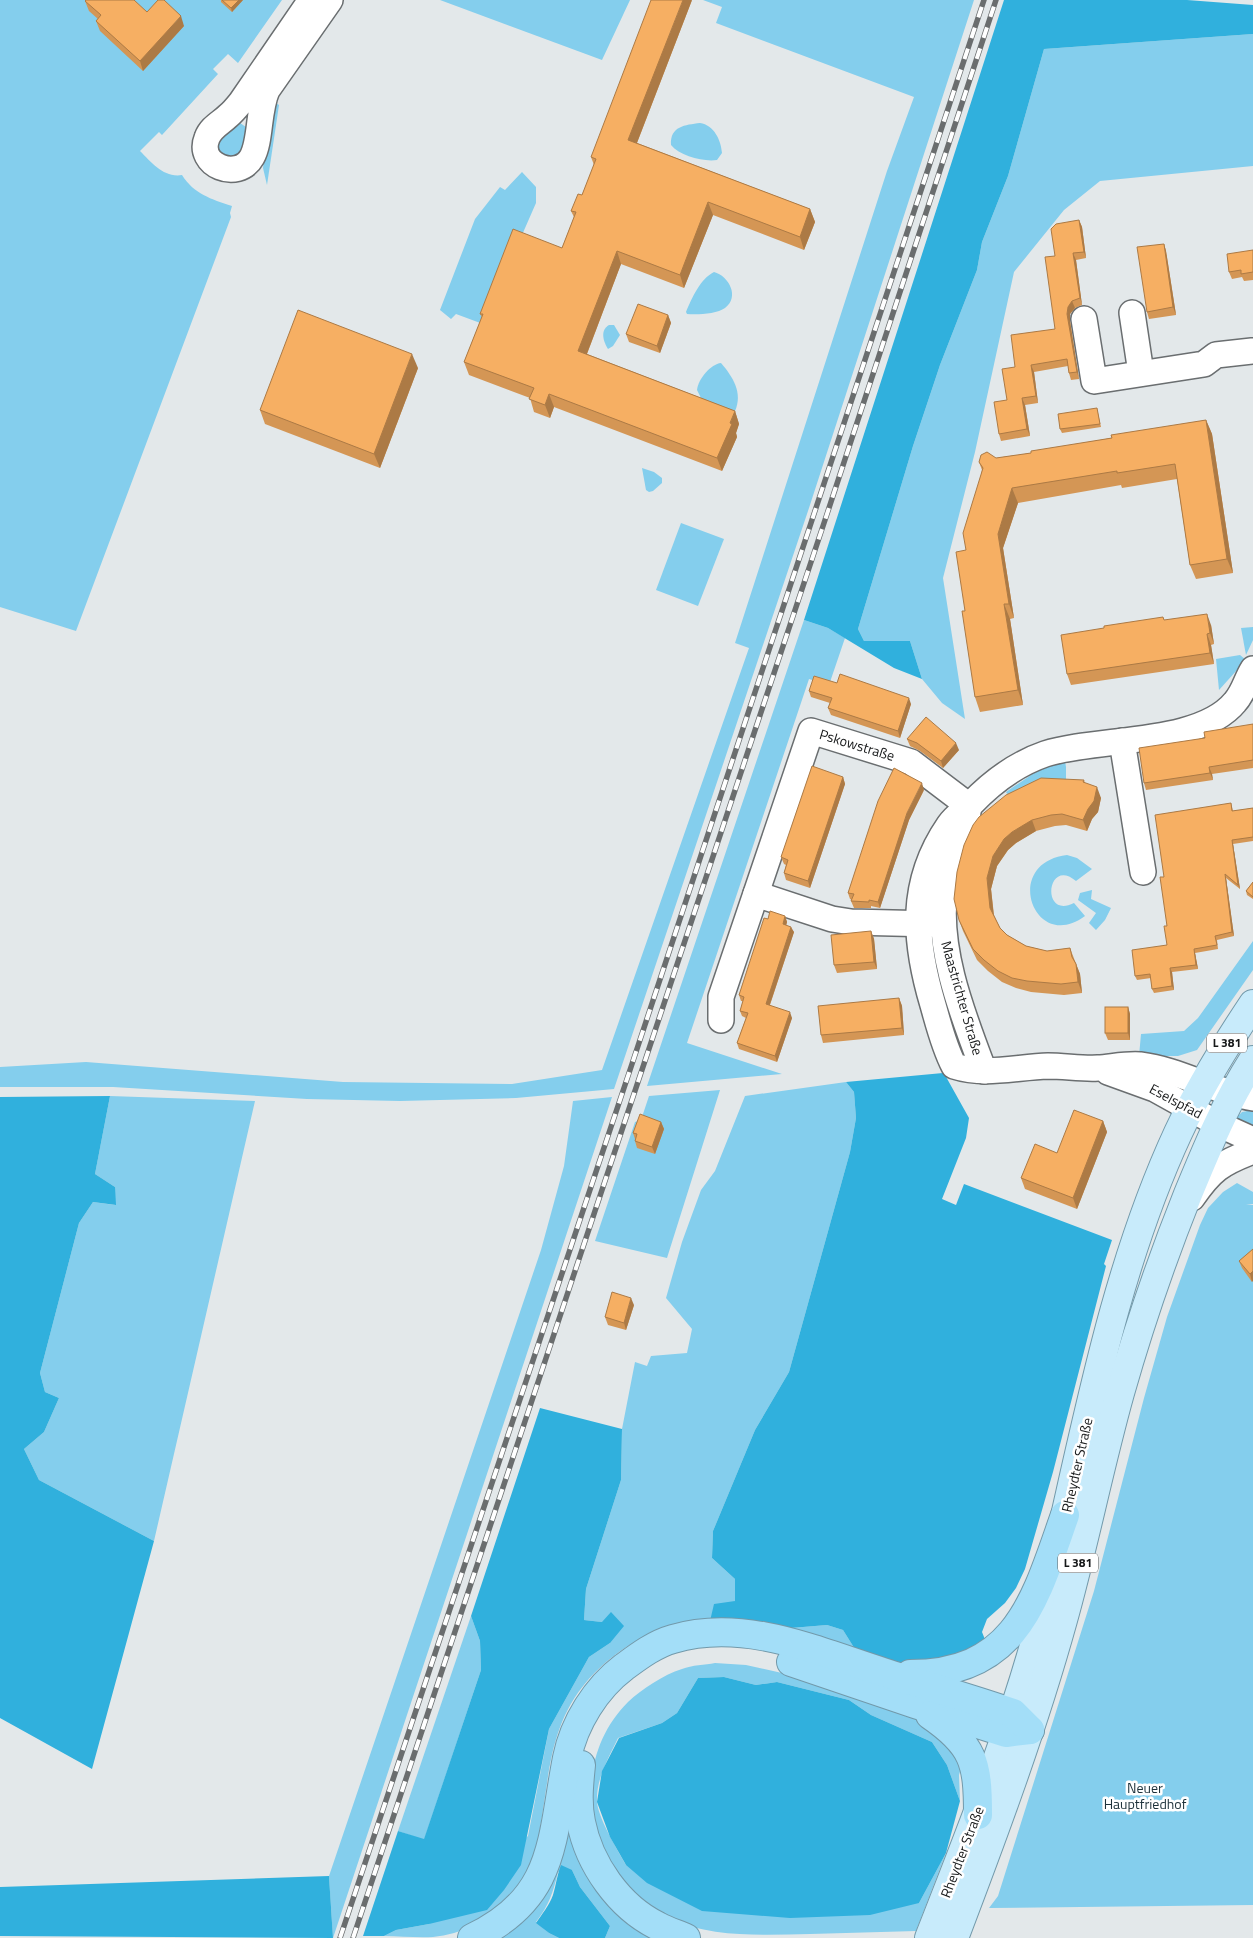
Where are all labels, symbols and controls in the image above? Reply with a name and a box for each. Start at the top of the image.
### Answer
street label: Pskowstraße [817,723,897,766]
street label: Maastrichter Straße [936,938,989,1057]
road number: L 381 [1207,1034,1247,1052]
street label: Eselspfad [1146,1078,1207,1123]
street label: Rheydter Straße [1055,1416,1098,1514]
road number: L 381 [1058,1554,1098,1572]
park label: Neuer Hauptfriedhof [1104,1777,1187,1814]
street label: Rheydter Straße [934,1803,989,1901]

